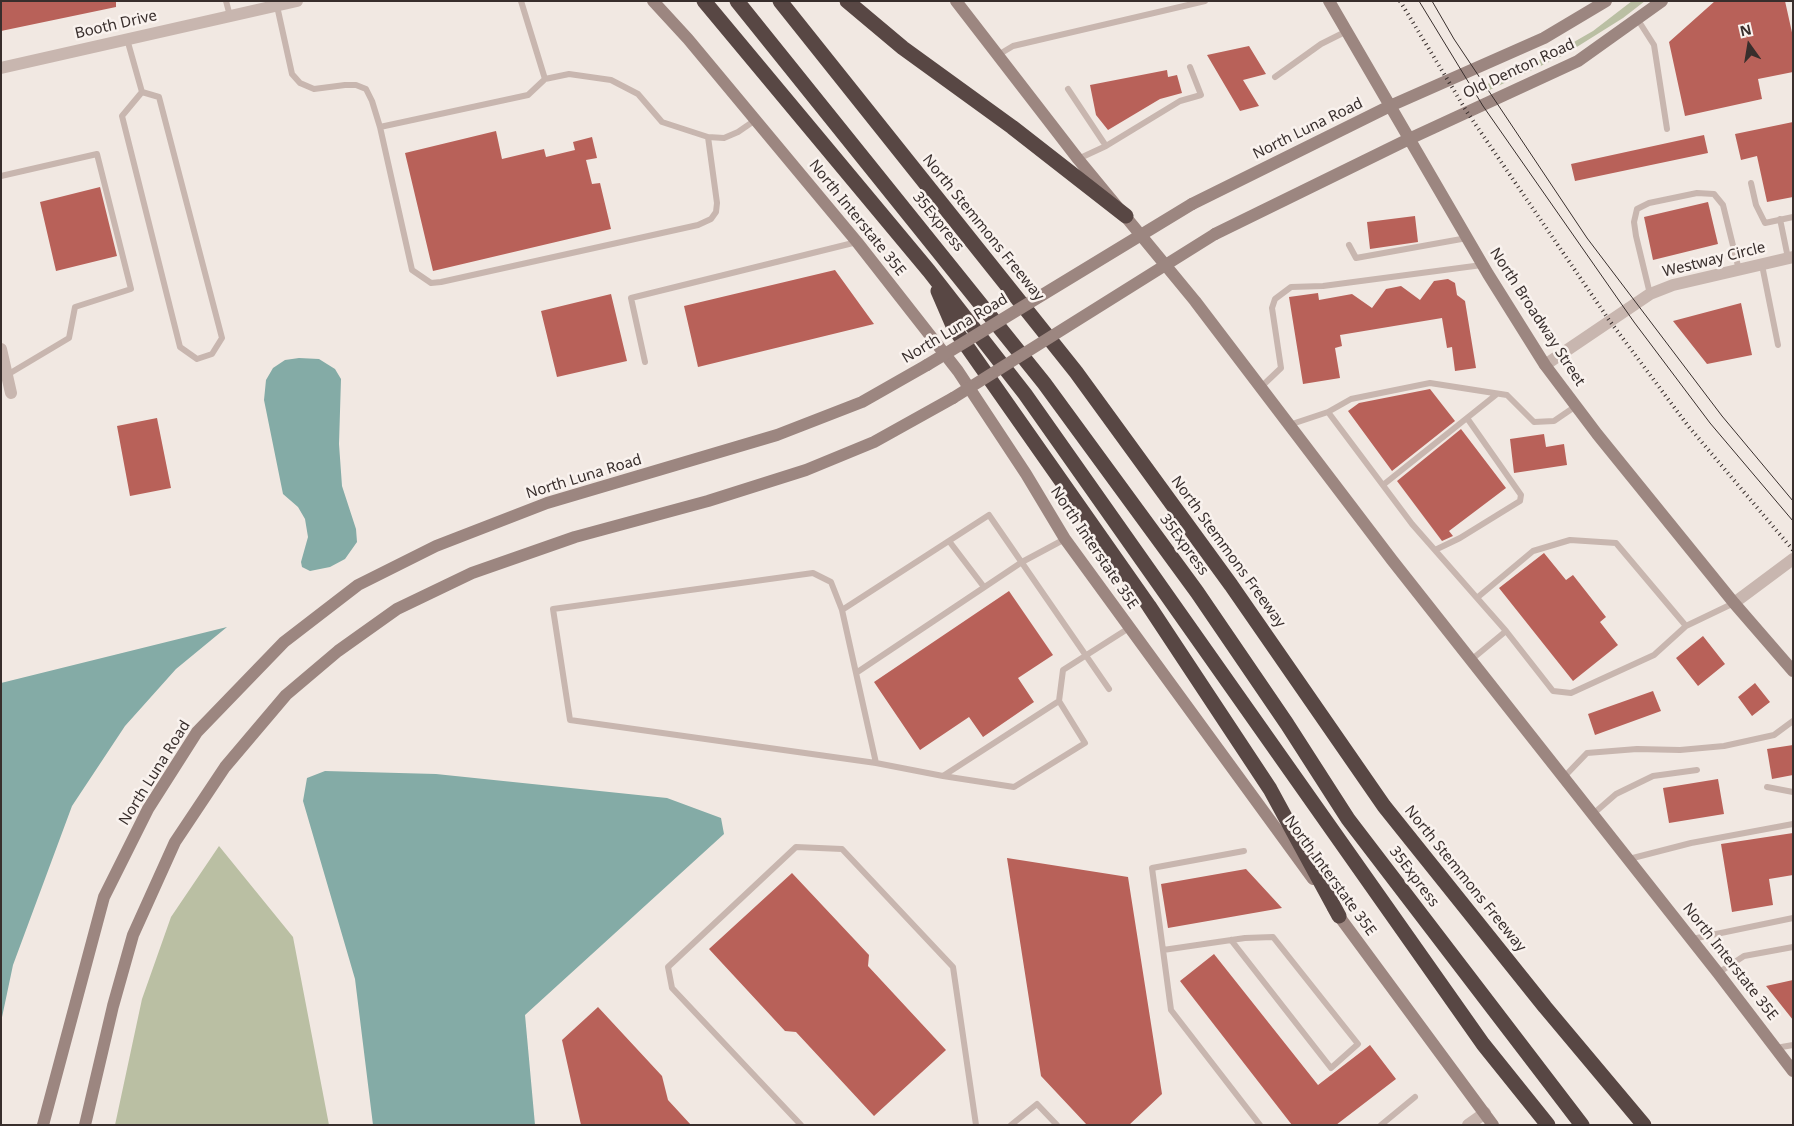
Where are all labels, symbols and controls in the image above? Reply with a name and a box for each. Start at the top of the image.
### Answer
street label: Booth Drive [73,7,159,43]
text: N [1738,19,1753,40]
north arrow [1724,20,1774,70]
street label: Old Denton Road [1460,35,1578,103]
street label: North Luna Road [1250,95,1366,163]
street label: North Stemmons Freeway [918,151,1048,305]
street label: North Interstate 35E [805,156,909,280]
street label: 35Express [909,189,967,255]
street label: Westway Circle [1661,239,1767,281]
street label: North Broadway Street [1486,244,1588,390]
street label: North Luna Road [899,290,1011,368]
street label: North Luna Road [524,451,644,503]
street label: North Stemmons Freeway [1167,473,1289,631]
street label: North Interstate 35E [1046,483,1142,613]
street label: 35Express [1156,511,1212,579]
street label: North Luna Road [116,717,194,829]
street label: North Stemmons Freeway [1400,802,1530,956]
street label: North Interstate 35E [1280,812,1380,940]
street label: 35Express [1385,843,1443,911]
street label: North Interstate 35E [1679,900,1781,1024]

